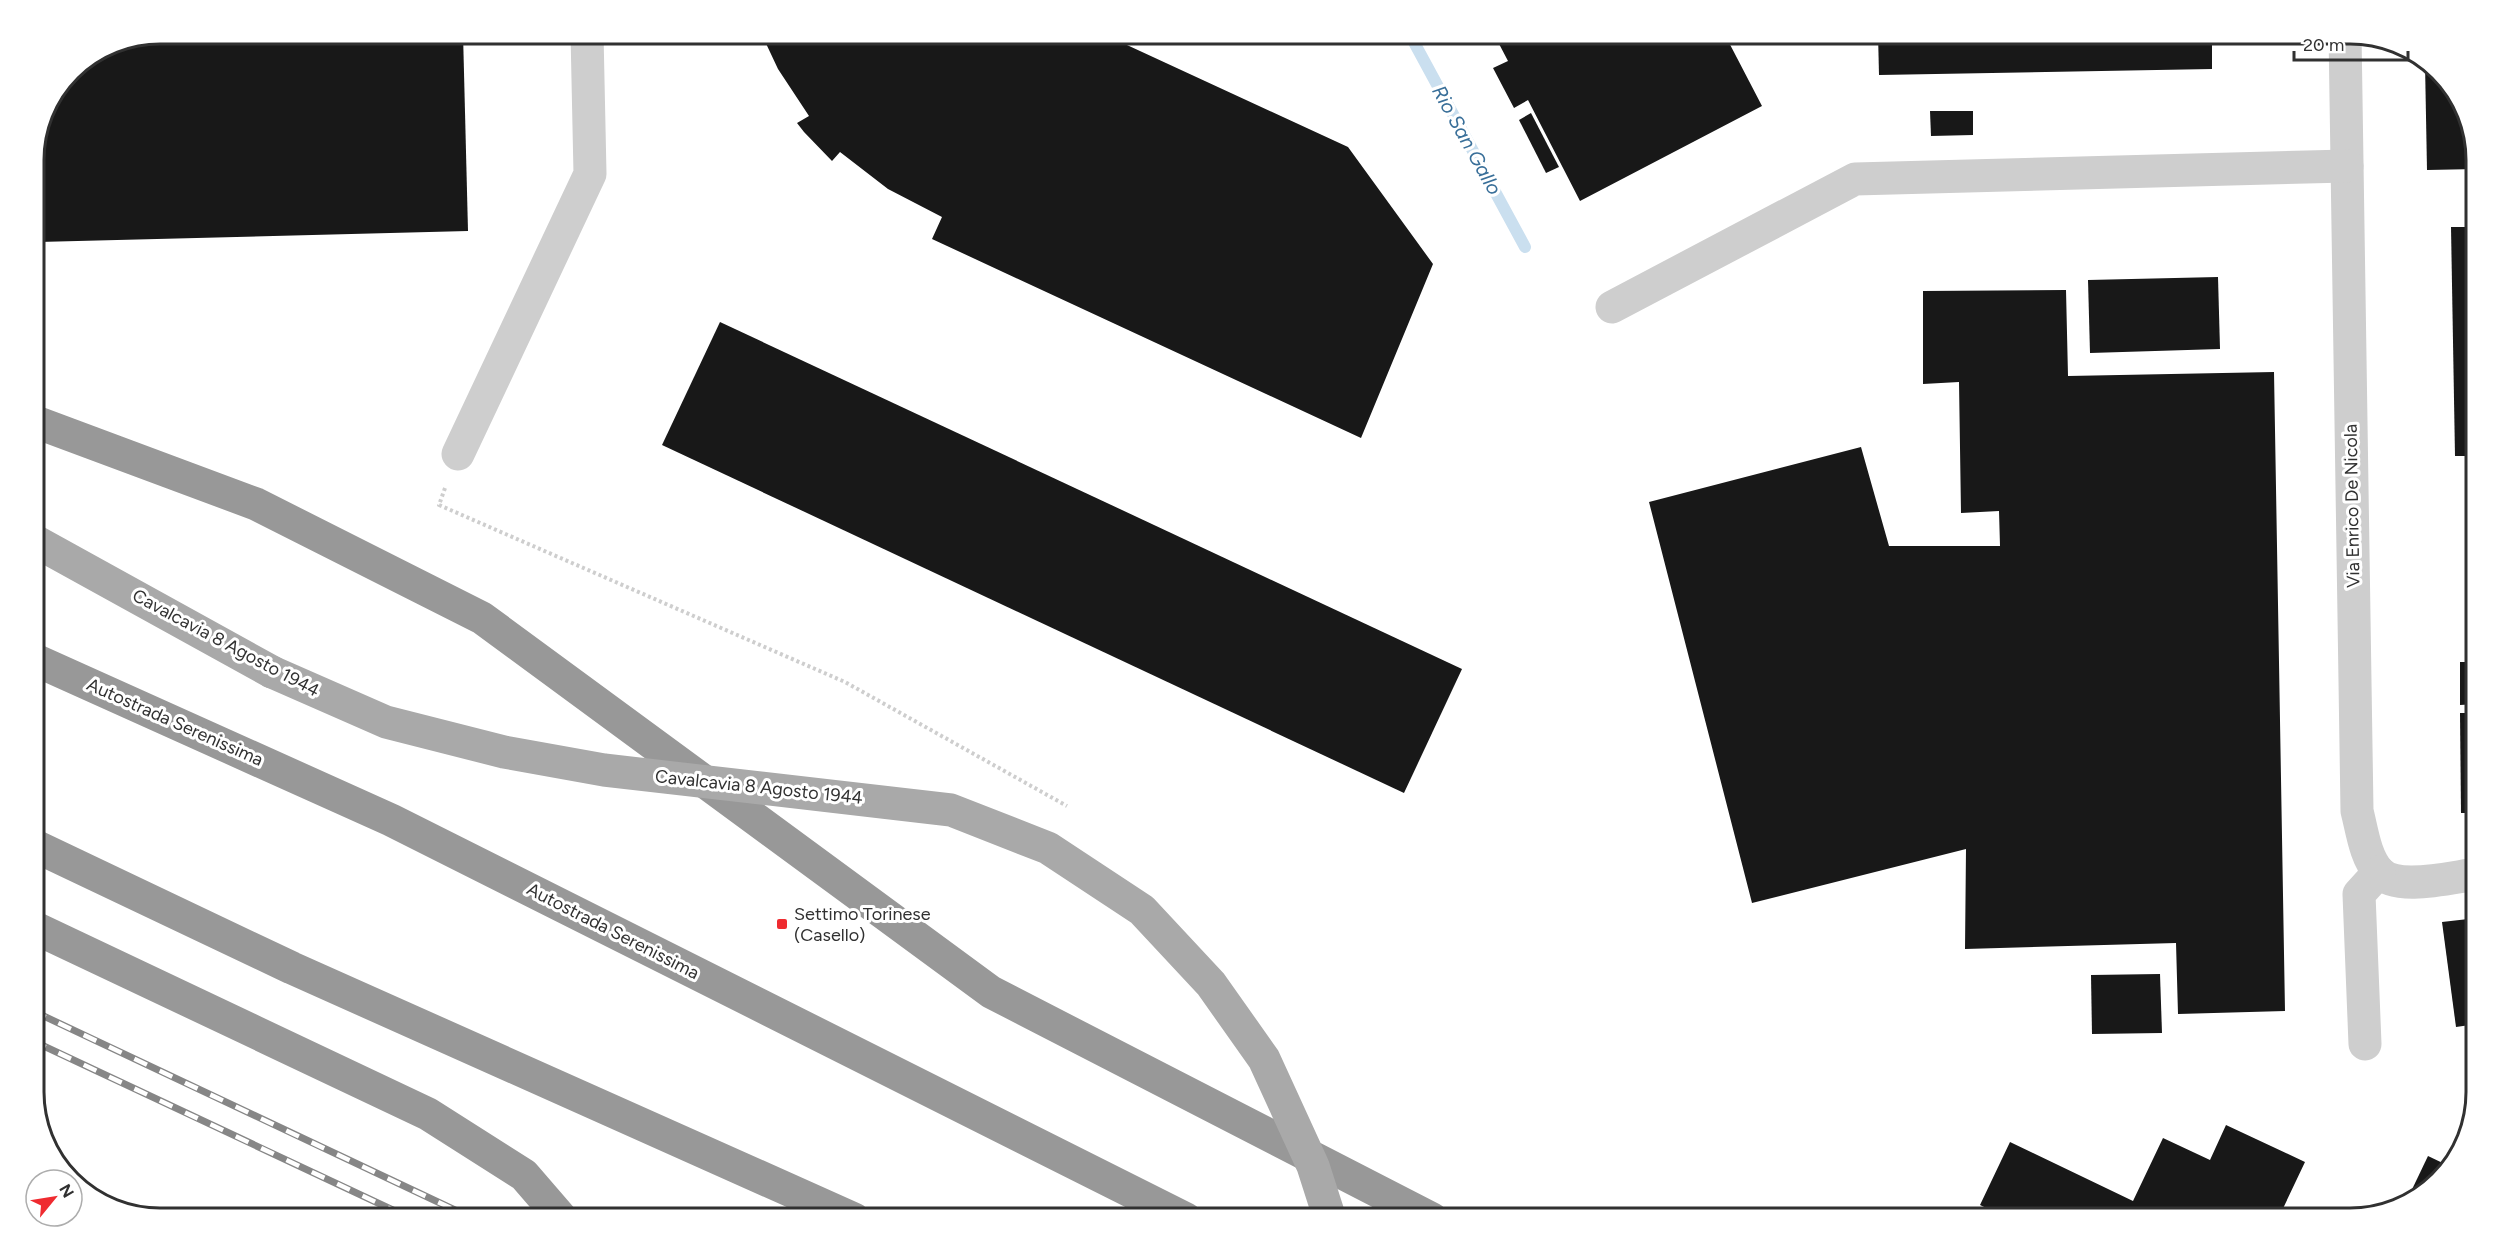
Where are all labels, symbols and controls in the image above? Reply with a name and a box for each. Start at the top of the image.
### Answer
scale bar [2294,24,2408,62]
text: 20 m [2303,34,2344,56]
water label: Rio San Gallo [1427,81,1507,199]
street label: Via Enrico De Nicola [2340,424,2364,588]
street label: Cavalcavia 8 Agosto 1944 [129,584,323,702]
street label: Autostrada Serenissima [84,673,266,771]
street label: Cavalcavia 8 Agosto 1944 [654,765,864,809]
street label: Autostrada Serenissima [523,878,703,984]
place label: Settimo Torinese (Casello) [794,903,931,946]
marker: Settimo Torinese (Casello) [775,917,789,931]
north arrow [24,1168,84,1228]
text: N [55,1181,78,1201]

